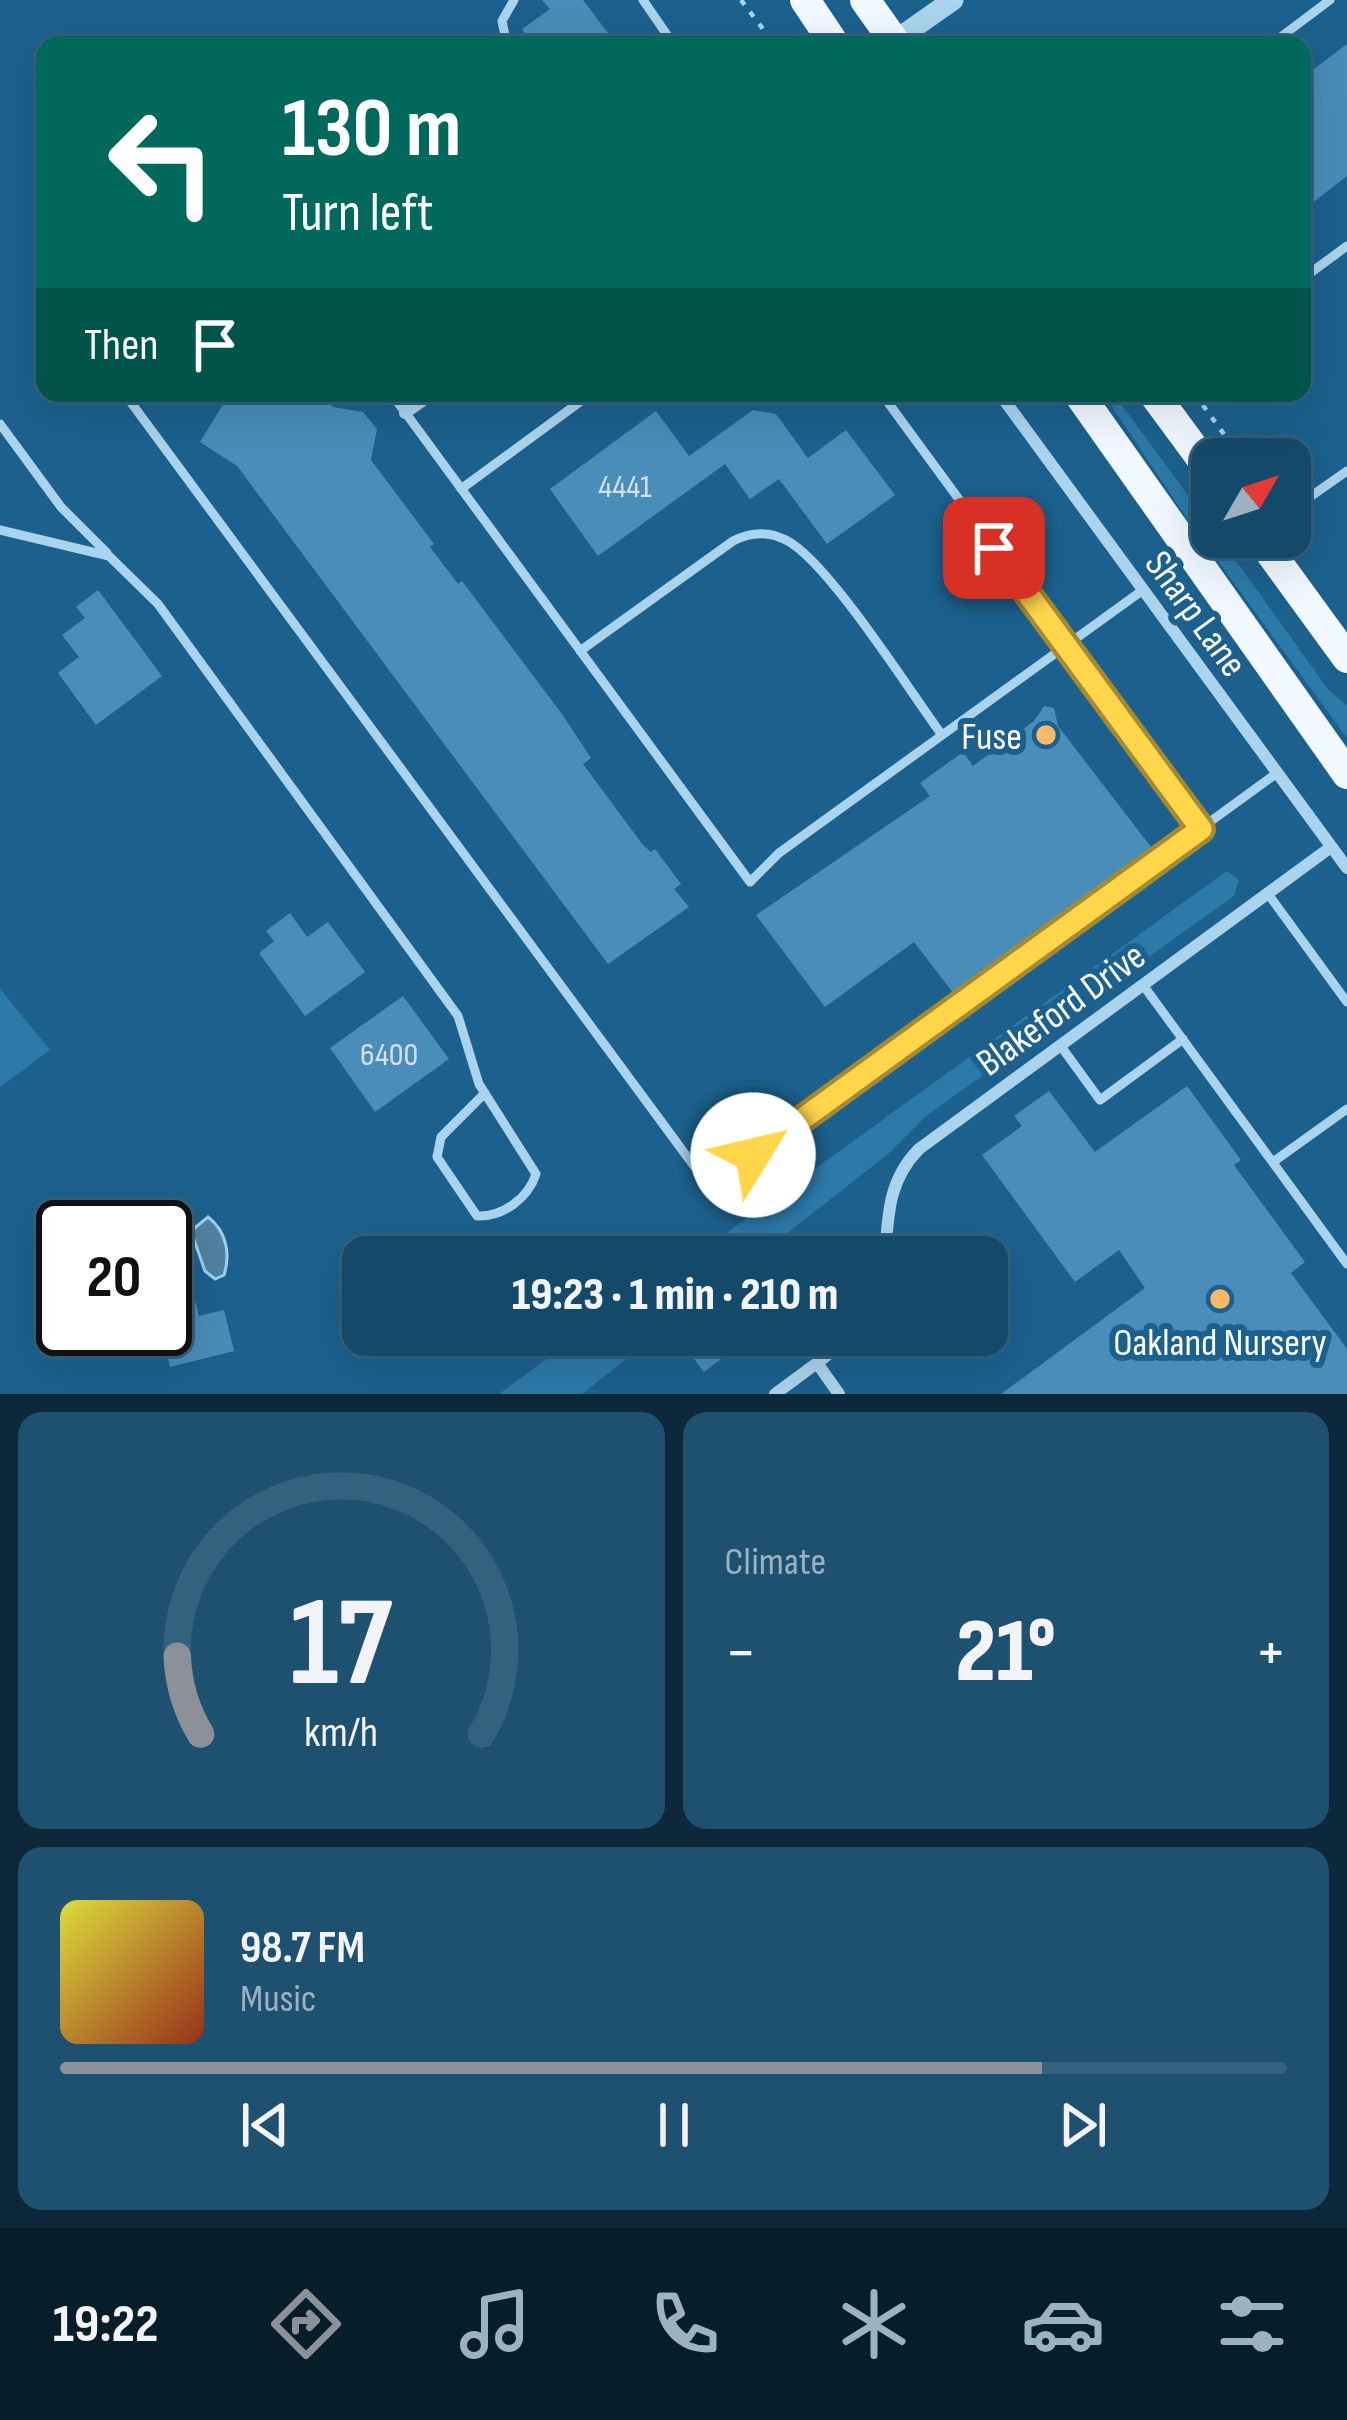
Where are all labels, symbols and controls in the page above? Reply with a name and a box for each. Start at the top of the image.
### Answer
text: 130 m [282,79,461,180]
icon: left [84,84,240,240]
text: Turn left [282,181,434,246]
icon: arrive [182,312,248,378]
text: Then [84,318,158,373]
north arrow [1191,438,1311,558]
map controls [1191,438,1311,558]
house number: 4441 [598,467,652,507]
pin [943,497,1045,599]
icon: arrive [961,515,1027,581]
street label: Sharp Lane [1134,543,1256,686]
place label: Fuse [961,714,1022,761]
marker: Fuse [1033,722,1059,748]
street label: Blakeford Drive [968,933,1155,1087]
house number: 6400 [360,1035,418,1075]
position arrow [690,1092,816,1218]
speed limit sign: 20 [36,1200,192,1356]
text: 19:23 · 1 min · 210 m [512,1268,838,1323]
marker: Oakland Nursery [1207,1286,1233,1312]
place label: Oakland Nursery [1113,1320,1327,1367]
text: Climate [725,1539,826,1586]
text: 17 [290,1571,393,1720]
text: 21° [956,1599,1056,1707]
text: − [725,1614,757,1693]
text: + [1255,1614,1287,1693]
text: km/h [304,1706,378,1758]
text: 98.7 FM [240,1921,365,1976]
text: Music [240,1976,316,2023]
icon: previous [232,2092,298,2158]
icon: pause [641,2092,707,2158]
icon: next [1050,2092,1116,2158]
icon: directions [264,2282,348,2366]
icon: music [453,2282,537,2366]
icon: phone [643,2282,727,2366]
icon: climate [832,2282,916,2366]
icon: car [1021,2282,1105,2366]
icon: filters [1210,2282,1294,2366]
text: 19:22 [53,2292,159,2357]

